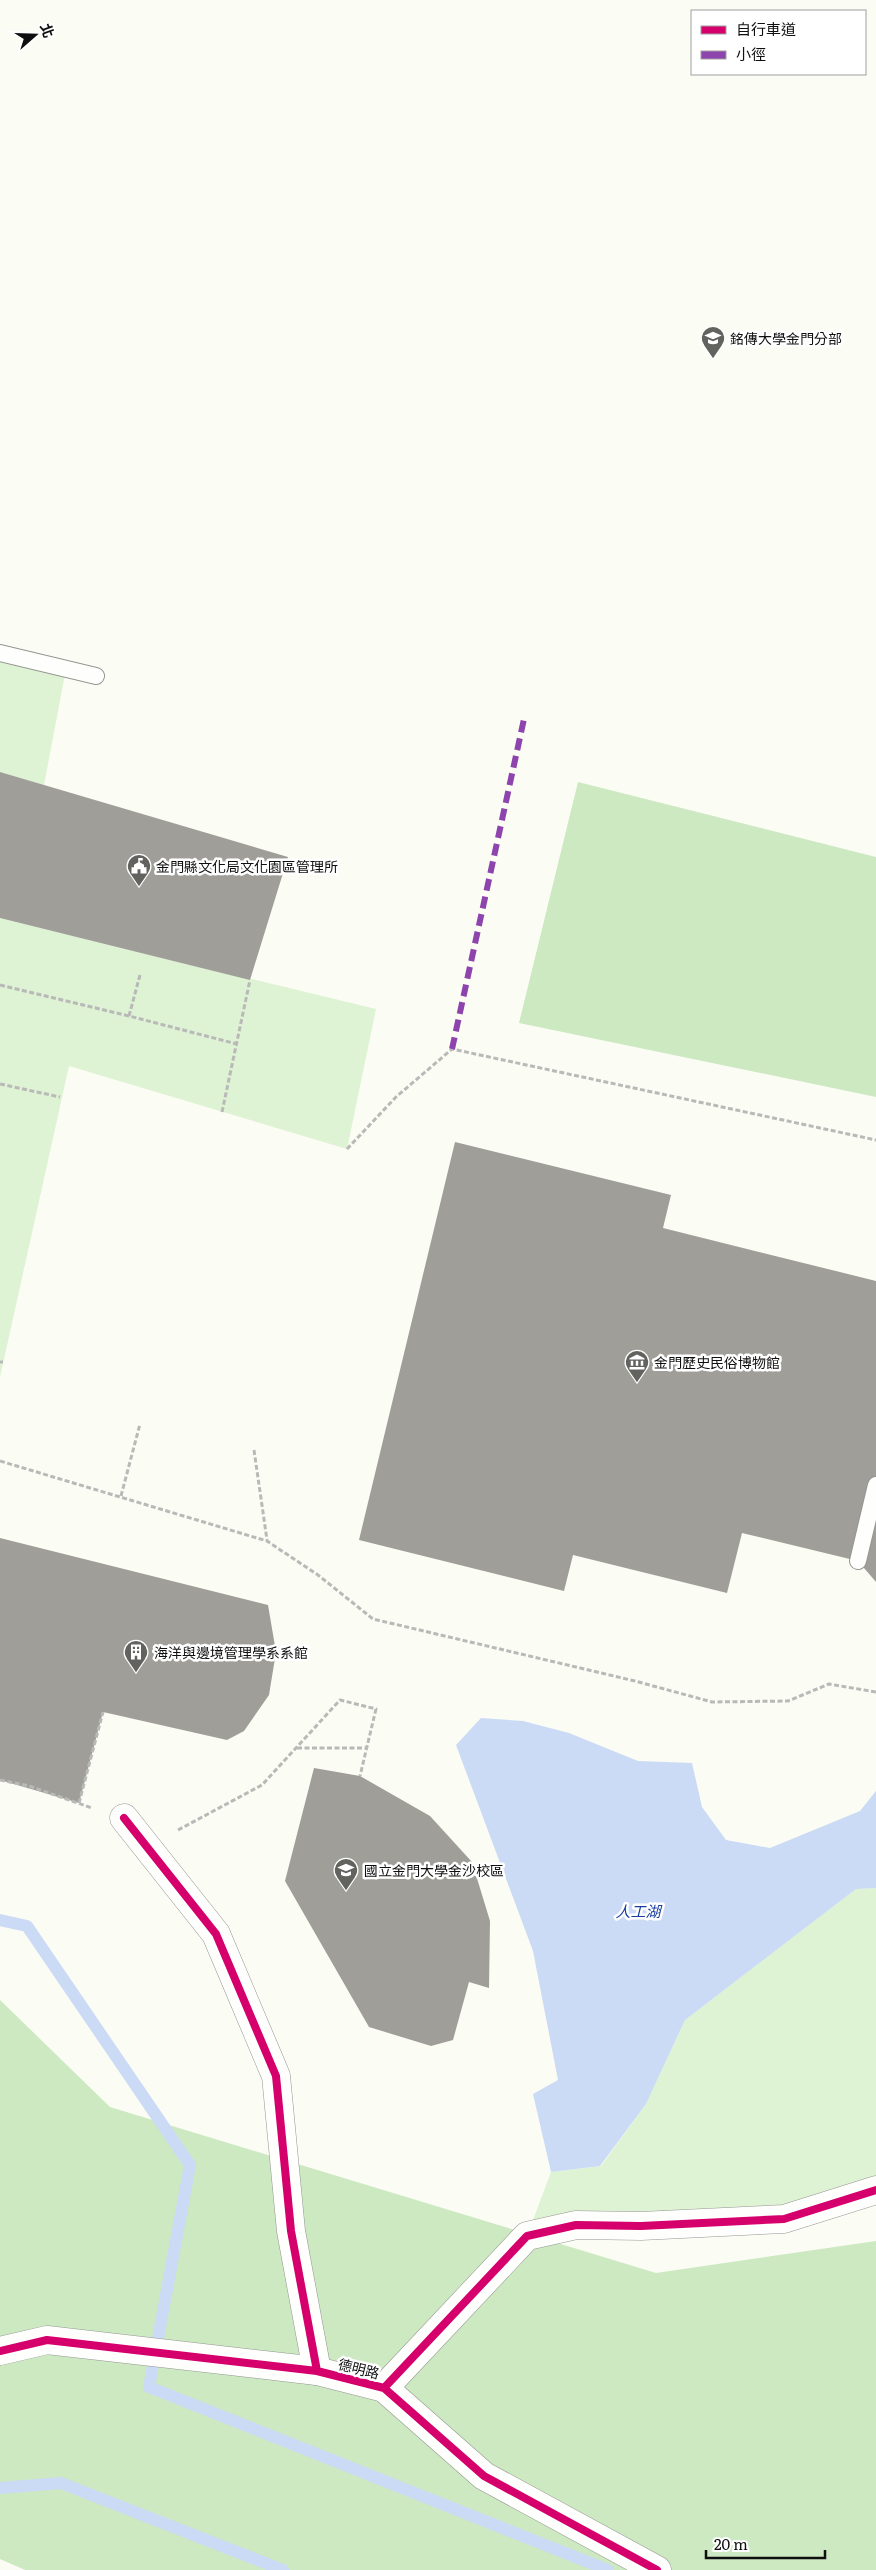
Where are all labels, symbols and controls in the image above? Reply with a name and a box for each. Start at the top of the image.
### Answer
north arrow [10,10,60,60]
legend [691,10,866,75]
text: 自行車道 [736,17,796,40]
text: 北 [36,20,60,40]
text: 小徑 [736,42,766,65]
school or university icon: 銘傳大學金門分部 [700,325,726,359]
place label: 銘傳大學金門分部 [730,328,842,348]
public building icon: 金門縣文化局文化園區管理所 [126,853,152,887]
place label: 金門縣文化局文化園區管理所 [156,856,338,876]
museum icon: 金門歷史民俗博物館 [624,1349,650,1383]
place label: 金門歷史民俗博物館 [654,1352,780,1372]
building icon: 海洋與邊境管理學系系館 [123,1639,149,1673]
place label: 海洋與邊境管理學系系館 [154,1642,308,1662]
school or university icon: 國立金門大學金沙校區 [333,1857,359,1891]
place label: 國立金門大學金沙校區 [364,1860,504,1880]
water label: 人工湖 [615,1899,662,1922]
street label: 德明路 [336,2353,382,2383]
scale bar [706,2528,825,2560]
text: 20 m [714,2532,748,2555]

